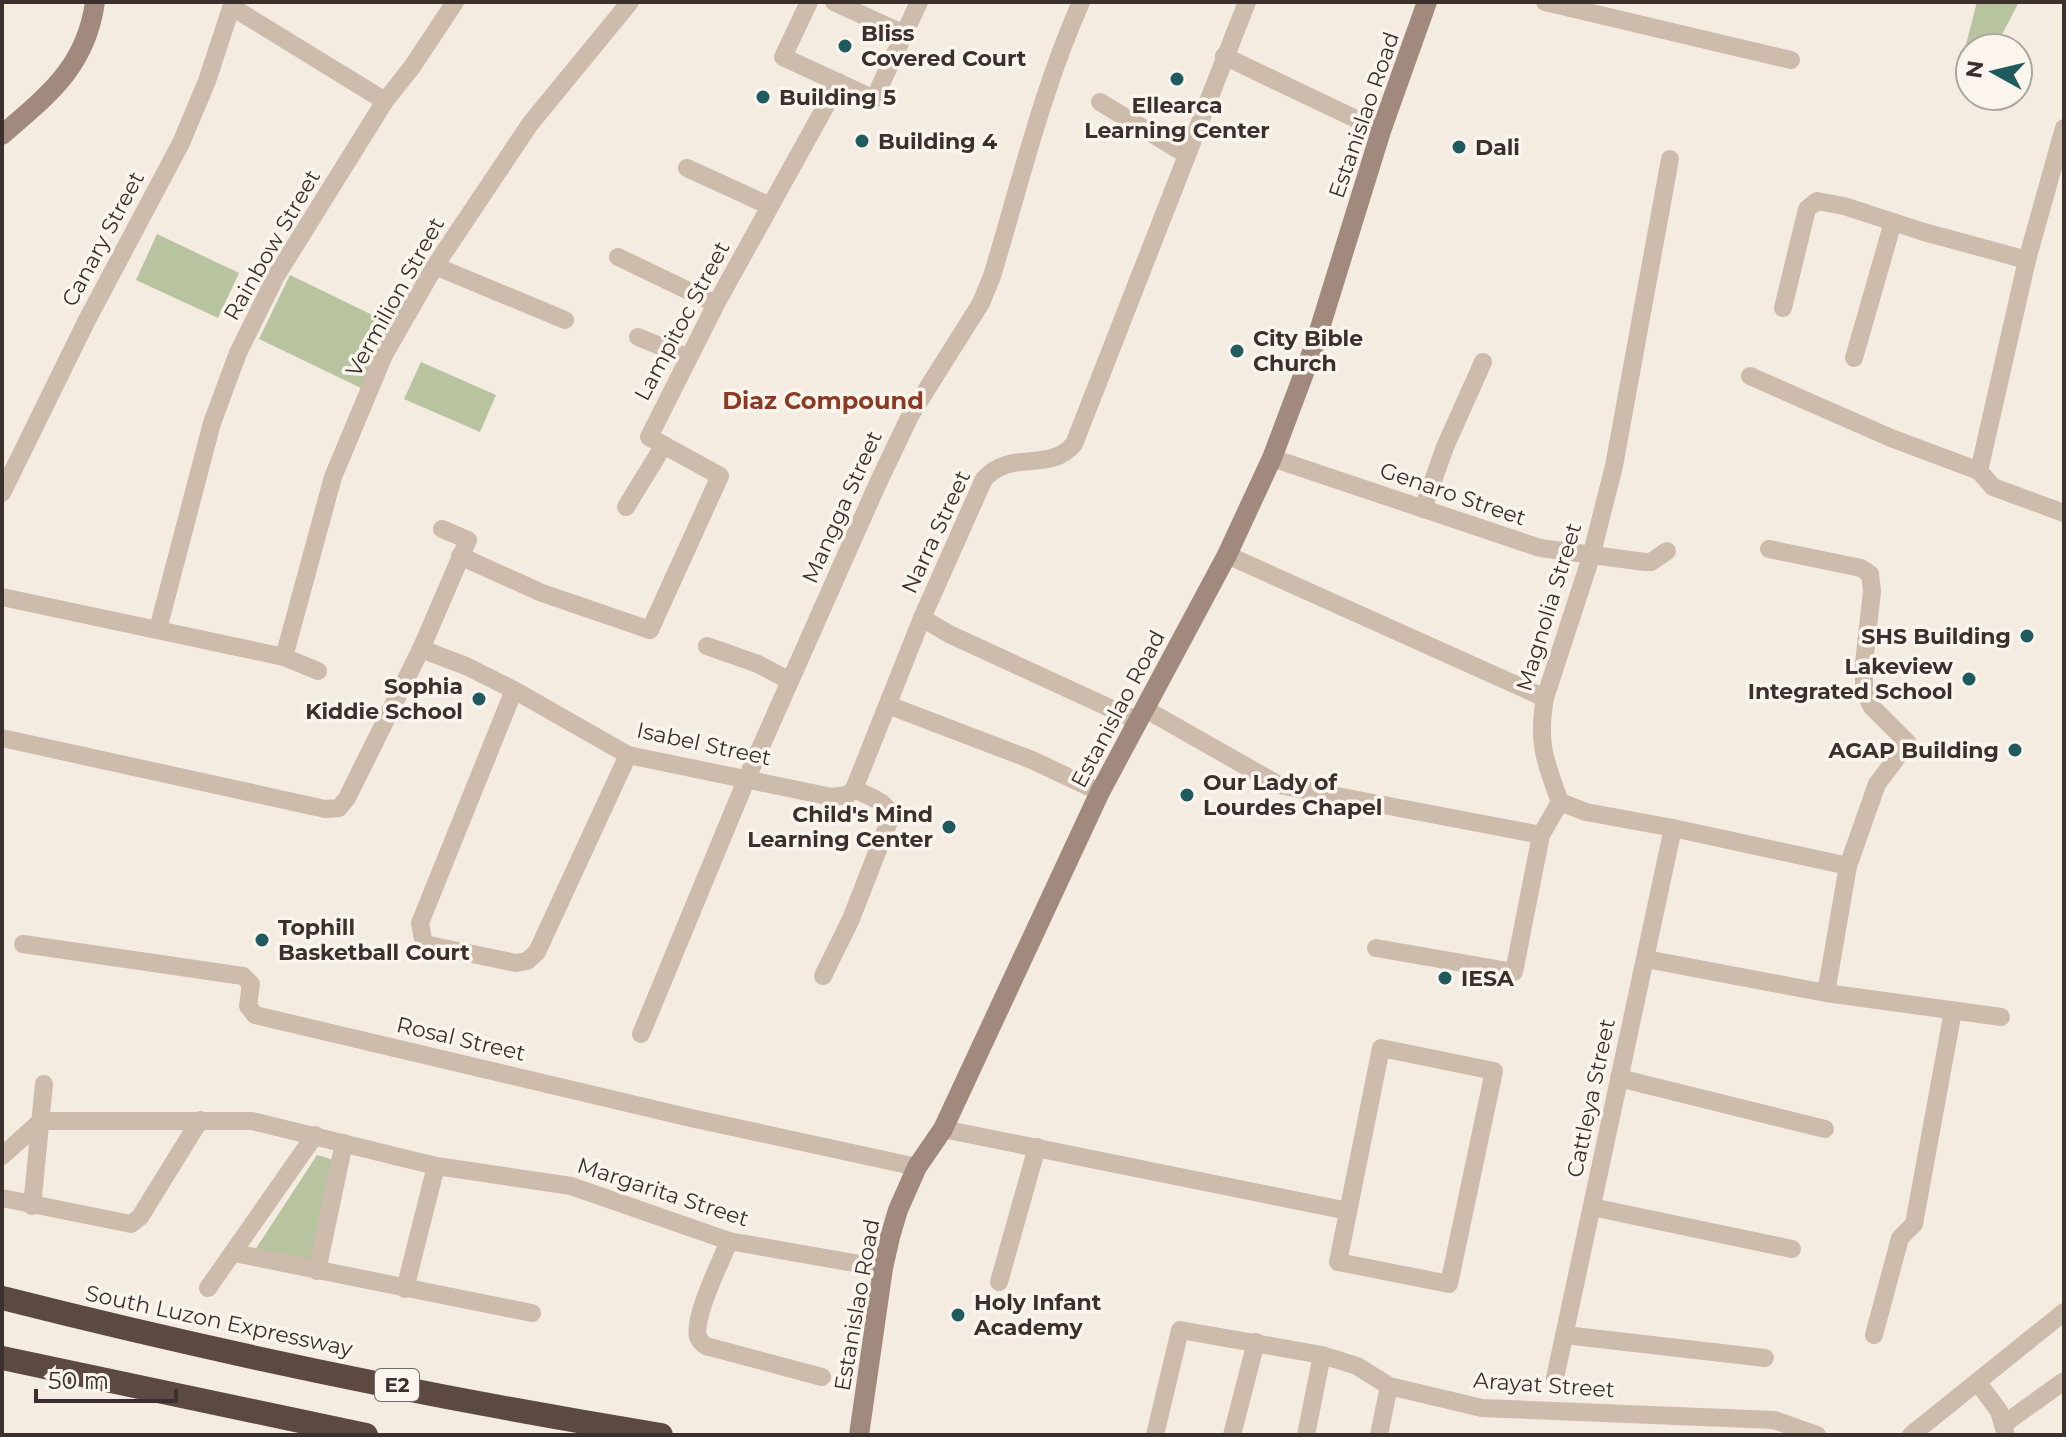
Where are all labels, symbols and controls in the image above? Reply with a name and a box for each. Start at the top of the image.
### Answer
place label: Bliss Covered Court [861,20,1027,72]
street label: Estanislao Road [1323,28,1405,202]
north arrow [1954,32,2034,112]
marker: Bliss Covered Court [836,37,854,55]
text: N [1960,59,1989,80]
marker: Ellearca Learning Center [1168,70,1186,88]
place label: Building 5 [779,84,896,111]
marker: Building 5 [754,88,772,106]
place label: Ellearca Learning Center [1084,92,1270,144]
place label: Building 4 [878,128,997,155]
marker: Building 4 [853,132,871,150]
place label: Dali [1475,134,1520,161]
marker: Dali [1450,138,1468,156]
street label: Rainbow Street [218,165,326,325]
street label: Canary Street [56,167,150,311]
street label: Vermilion Street [340,213,450,381]
street label: Lampitoc Street [629,237,735,405]
place label: City Bible Church [1253,325,1363,377]
marker: City Bible Church [1228,342,1246,360]
district label: Diaz Compound [722,386,924,415]
street label: Mangga Street [796,426,888,588]
street label: Genaro Street [1376,456,1530,532]
street label: Narra Street [896,466,976,598]
street label: Magnolia Street [1511,519,1587,695]
place label: SHS Building [1861,623,2011,650]
street label: Estanislao Road [1065,626,1171,792]
marker: SHS Building [2018,627,2036,645]
place label: Lakeview Integrated School [1748,653,1953,705]
marker: Lakeview Integrated School [1960,670,1978,688]
place label: Sophia Kiddie School [305,673,463,725]
marker: Sophia Kiddie School [470,690,488,708]
street label: Isabel Street [634,717,774,771]
place label: AGAP Building [1828,737,1999,764]
marker: AGAP Building [2006,741,2024,759]
place label: Our Lady of Lourdes Chapel [1203,769,1382,821]
marker: Our Lady of Lourdes Chapel [1178,786,1196,804]
place label: Child's Mind Learning Center [747,801,933,853]
marker: Child's Mind Learning Center [940,818,958,836]
place label: Tophill Basketball Court [278,914,470,966]
marker: Tophill Basketball Court [253,931,271,949]
place label: IESA [1461,965,1515,992]
marker: IESA [1436,969,1454,987]
street label: Rosal Street [394,1011,528,1067]
street label: Cattleya Street [1561,1016,1621,1180]
street label: Margarita Street [574,1152,752,1232]
street label: Estanislao Road [829,1217,885,1393]
street label: South Luzon Expressway [83,1279,355,1363]
place label: Holy Infant Academy [973,1289,1102,1341]
marker: Holy Infant Academy [949,1306,967,1324]
scale bar [36,1353,176,1403]
text: 50 m [48,1366,109,1395]
street label: Arayat Street [1472,1367,1616,1403]
road number: E2 [375,1369,419,1401]

